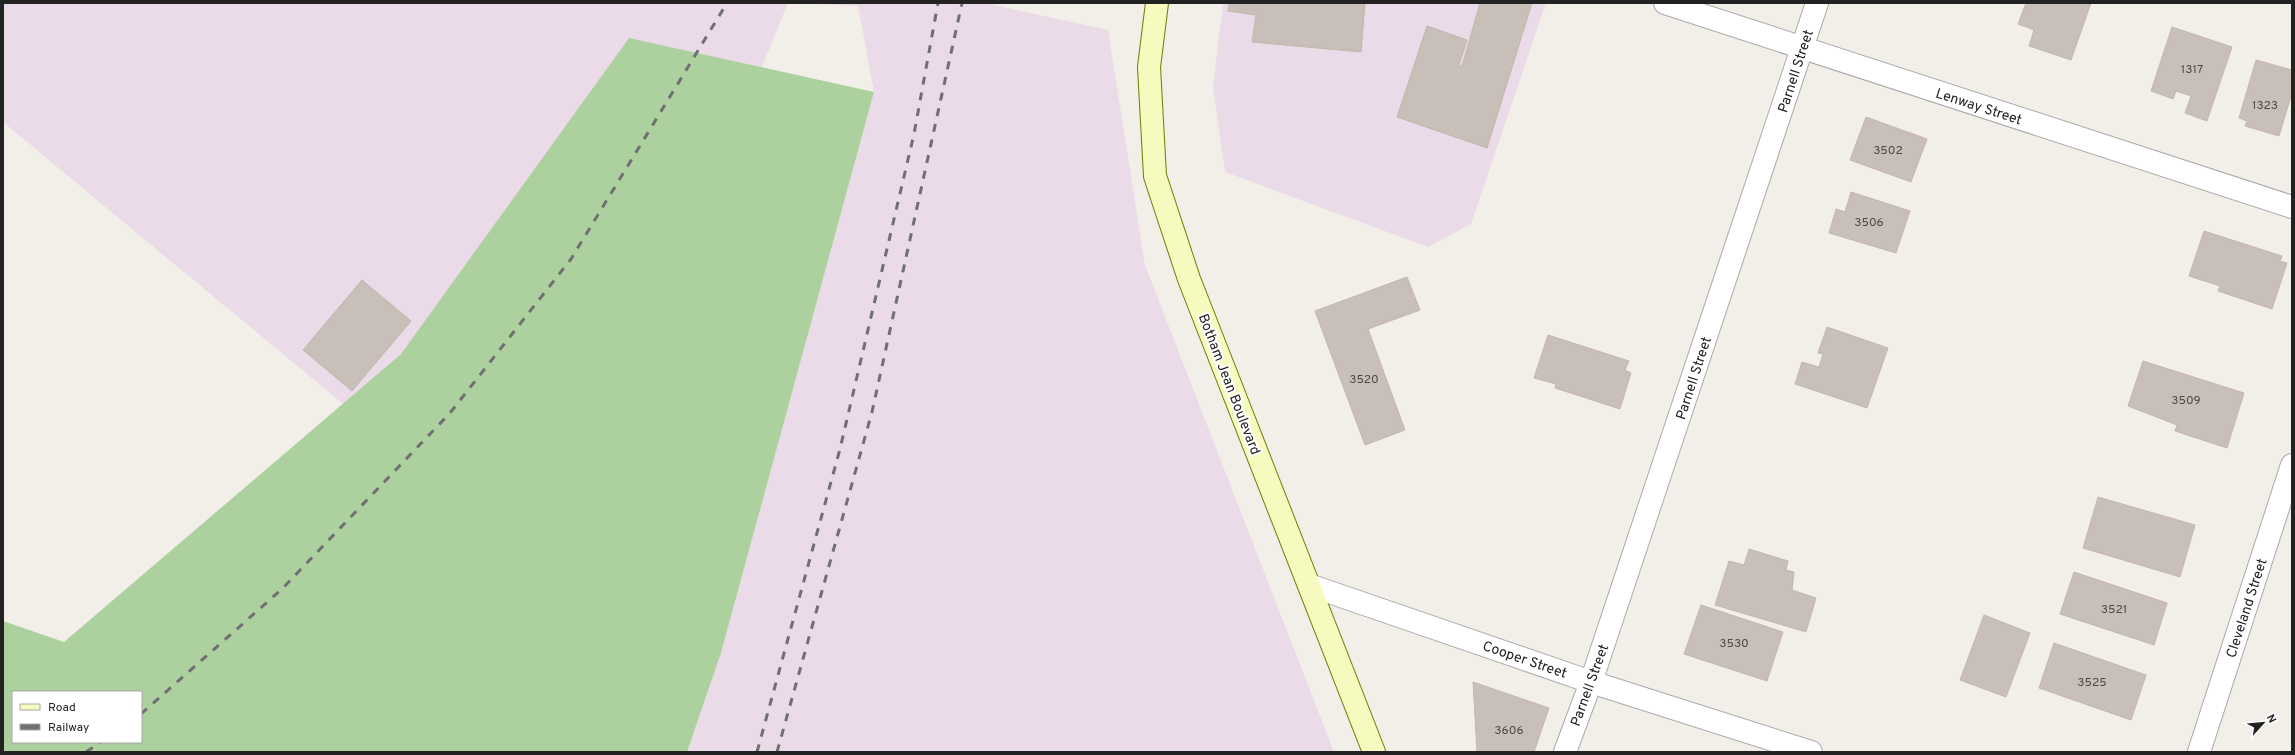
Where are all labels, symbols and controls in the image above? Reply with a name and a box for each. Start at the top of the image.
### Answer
street label: Parnell Street [1775,28,1818,115]
house number: 1317 [2181,62,2203,78]
street label: Lenway Street [1933,85,2024,129]
house number: 1323 [2252,98,2278,114]
house number: 3502 [1873,143,1903,159]
house number: 3506 [1854,215,1884,231]
street label: Botham Jean Boulevard [1194,312,1263,458]
street label: Parnell Street [1673,335,1716,422]
house number: 3520 [1349,372,1379,388]
house number: 3509 [2171,393,2201,409]
street label: Cleveland Street [2223,557,2272,660]
house number: 3521 [2101,602,2127,618]
house number: 3530 [1719,636,1749,652]
street label: Cooper Street [1480,638,1569,683]
street label: Parnell Street [1568,642,1613,729]
house number: 3525 [2077,675,2107,691]
legend [12,691,142,743]
text: Road [48,700,76,716]
north arrow [2243,703,2283,743]
text: N [2263,712,2279,726]
text: Railway [48,720,89,736]
house number: 3606 [1494,723,1524,739]

